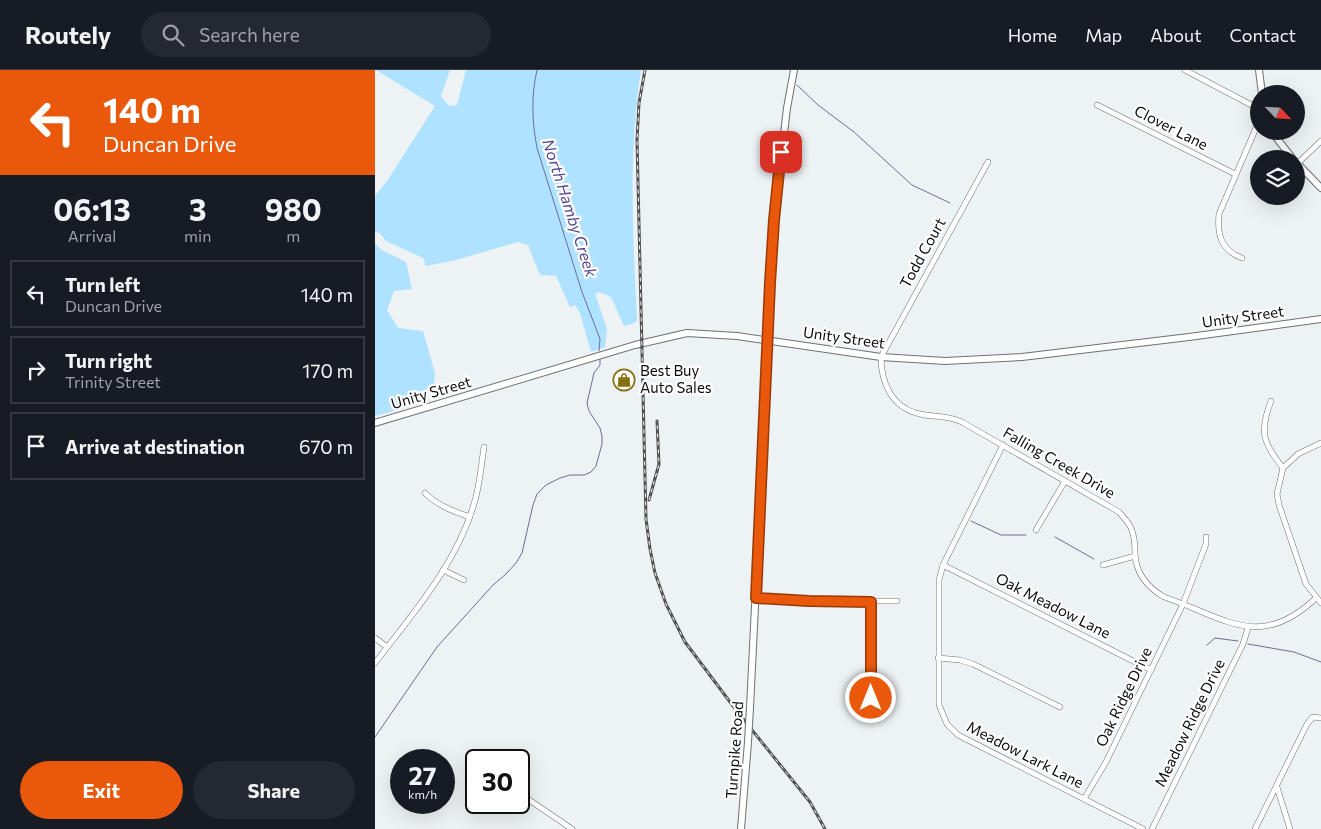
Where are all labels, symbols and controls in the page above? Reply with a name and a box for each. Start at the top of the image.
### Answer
search box [141,12,491,57]
text: Routely [25,20,111,49]
icon: search [159,21,187,49]
text: Search here [199,23,300,46]
text: Home [1008,24,1057,46]
text: Map [1085,24,1122,46]
text: About [1150,24,1202,46]
text: Contact [1230,24,1296,46]
north arrow [1250,85,1305,140]
map controls [1250,85,1305,205]
text: 140 m [103,87,201,130]
icon: left [20,90,85,155]
street label: Clover Lane [1132,101,1211,153]
text: Duncan Drive [103,130,236,157]
pin [760,131,802,173]
water label: North Hamby Creek [539,136,602,280]
icon: arrive [767,138,795,166]
button: layers [1250,150,1305,205]
text: 06:13 [53,190,131,227]
text: 3 [189,190,206,227]
text: 980 [265,190,322,227]
street label: Todd Court [895,214,949,291]
text: Arrival [68,226,116,245]
text: min [184,226,211,245]
text: m [286,226,300,245]
text: Turn left [65,273,140,296]
icon: left [22,280,50,308]
text: 140 m [301,283,353,306]
text: Duncan Drive [65,296,162,315]
street label: Unity Street [1201,301,1285,331]
street label: Unity Street [802,322,886,352]
text: Turn right [65,349,152,372]
icon: right [22,356,50,384]
text: 170 m [302,359,353,382]
place label: Best Buy Auto Sales [640,361,712,396]
shop icon: Best Buy Auto Sales [612,368,636,392]
text: Trinity Street [65,372,161,391]
street label: Unity Street [389,372,473,412]
street label: Falling Creek Drive [1000,423,1119,502]
icon: arrive [22,432,50,460]
text: Arrive at destination [65,435,245,458]
text: 670 m [299,435,353,458]
street label: Oak Meadow Lane [993,568,1114,642]
street label: Oak Ridge Drive [1091,644,1155,749]
street label: Meadow Ridge Drive [1150,656,1228,789]
position arrow [844,671,896,723]
street label: Turnpike Road [722,701,746,799]
street label: Meadow Lark Lane [964,717,1087,791]
speed limit sign: 30 [465,749,530,814]
text: 27 [409,760,436,790]
button: Exit [20,761,183,819]
button: Share [193,761,355,819]
text: km/h [408,787,437,801]

